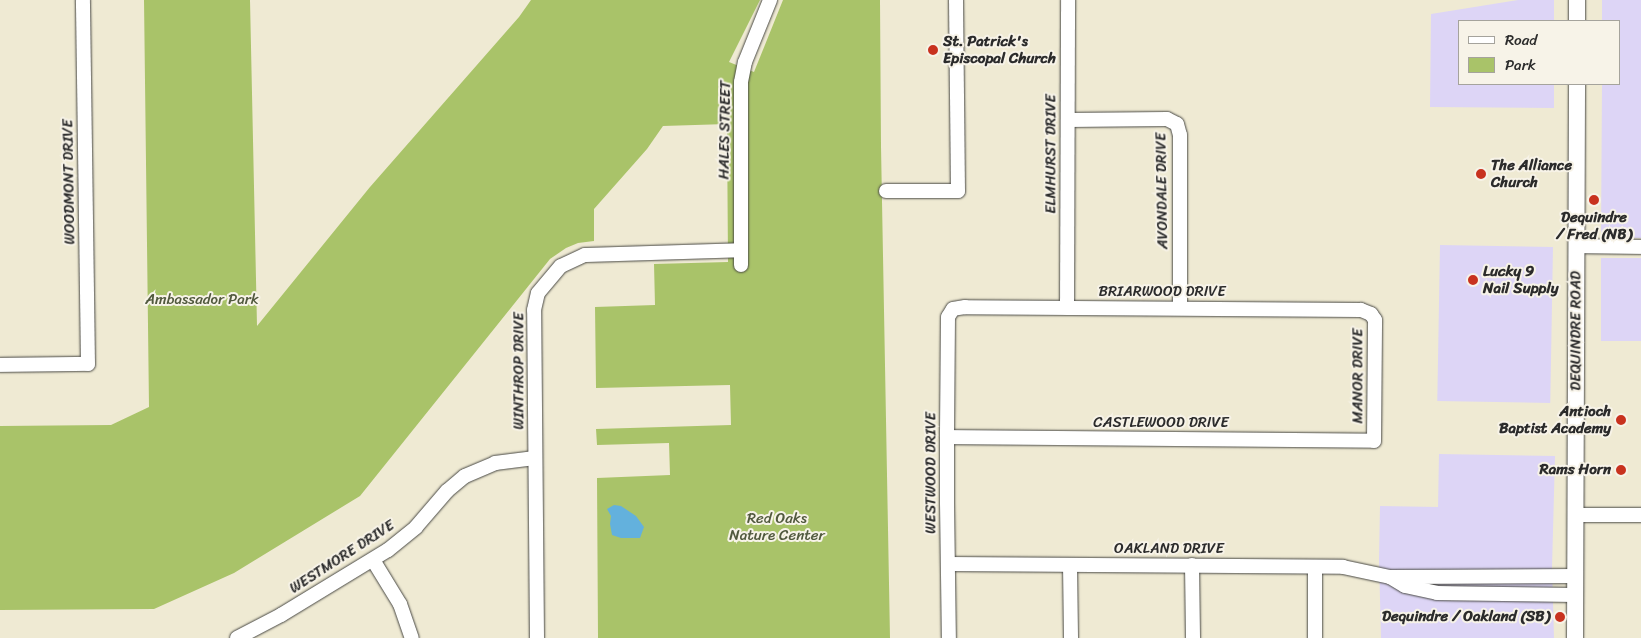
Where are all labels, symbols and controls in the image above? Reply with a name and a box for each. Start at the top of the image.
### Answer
legend [1458,20,1621,85]
text: Road [1505,27,1537,53]
place label: St. Patrick's Episcopal Church [943,32,1056,67]
marker: St. Patrick's Episcopal Church [927,44,939,56]
text: Park [1505,52,1536,78]
street label: HALES STREET [715,80,735,180]
street label: ELMHURST DRIVE [1042,94,1060,214]
street label: WOODMONT DRIVE [59,119,79,245]
street label: AVONDALE DRIVE [1152,132,1172,250]
place label: The Alliance Church [1491,156,1572,191]
marker: The Alliance Church [1475,168,1487,180]
marker: Dequindre / Fred (NB) [1588,194,1600,206]
place label: Dequindre / Fred (NB) [1556,208,1632,243]
place label: Lucky 9 Nail Supply [1483,262,1559,297]
street label: DEQUINDRE ROAD [1567,271,1585,391]
marker: Lucky 9 Nail Supply [1467,274,1479,286]
street label: BRIARWOOD DRIVE [1098,283,1226,301]
park label: Ambassador Park [145,291,259,309]
street label: WINTHROP DRIVE [510,312,528,430]
street label: MANOR DRIVE [1349,328,1367,424]
place label: Antioch Baptist Academy [1499,402,1611,437]
street label: WESTWOOD DRIVE [922,412,940,534]
street label: CASTLEWOOD DRIVE [1093,414,1229,432]
marker: Antioch Baptist Academy [1615,414,1627,426]
place label: Rams Horn [1540,461,1611,479]
marker: Rams Horn [1615,464,1627,476]
park label: Red Oaks Nature Center [729,509,825,544]
street label: WESTMORE DRIVE [286,516,398,598]
street label: OAKLAND DRIVE [1114,540,1224,558]
place label: Dequindre / Oakland (SB) [1382,608,1550,626]
marker: Dequindre / Oakland (SB) [1554,611,1566,623]

